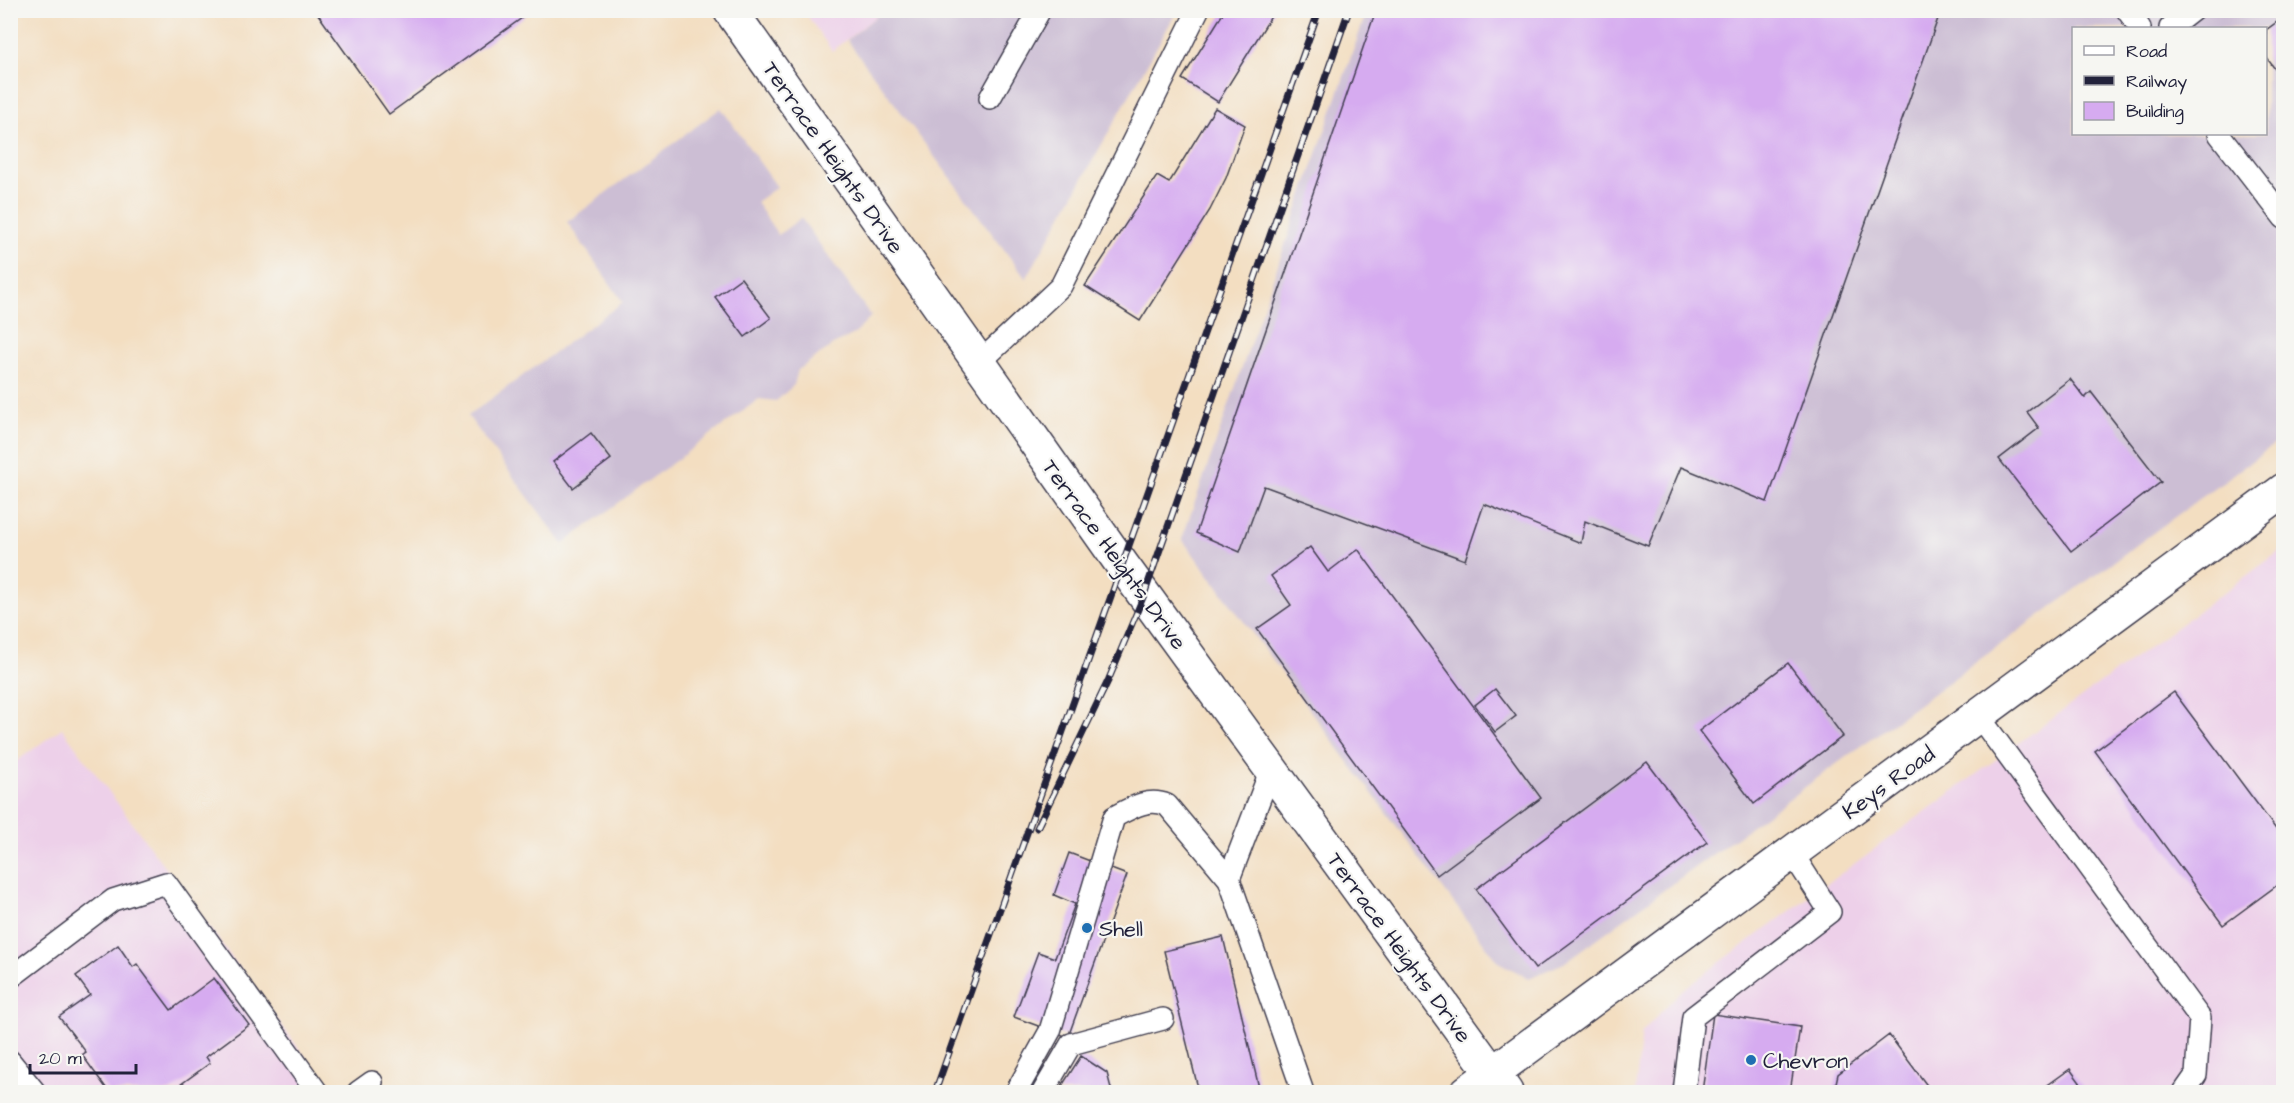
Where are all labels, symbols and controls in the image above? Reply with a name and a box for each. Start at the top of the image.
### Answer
legend [2072,27,2267,135]
text: Road [2126,39,2167,64]
street label: Terrace Heights Drive [754,55,911,261]
text: Railway [2126,69,2187,95]
text: Building [2126,99,2184,125]
street label: Terrace Heights Drive [1033,453,1193,657]
street label: Keys Road [1836,739,1942,828]
street label: Terrace Heights Drive [1318,846,1478,1050]
place label: Shell [1099,914,1143,945]
marker: Shell [1080,921,1094,935]
scale bar [30,1037,136,1075]
text: 20 m [39,1046,82,1071]
place label: Chevron [1763,1046,1848,1077]
marker: Chevron [1744,1053,1758,1067]

